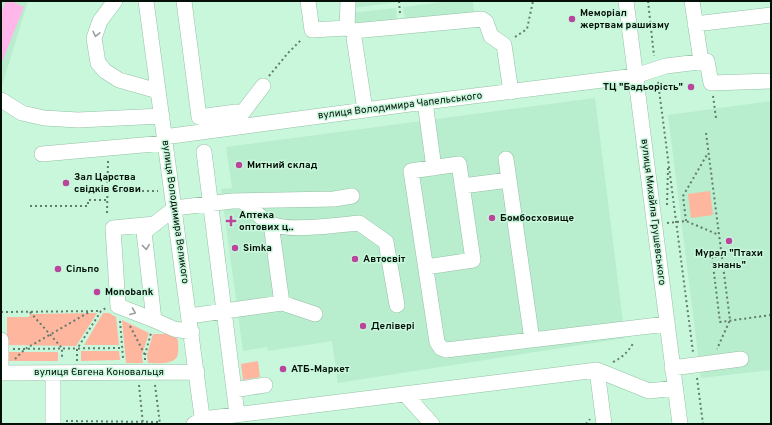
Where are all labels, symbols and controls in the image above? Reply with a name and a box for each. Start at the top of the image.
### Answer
place label: Меморіал жертвам рашизму [580,7,670,32]
marker: Меморіал жертвам рашизму [567,14,577,24]
one-way arrow [93,31,101,37]
place label: ТЦ "Бадьорість" [603,81,683,94]
marker: ТЦ "Бадьорість" [686,82,696,92]
street label: вулиця Володимира Чапельського [317,89,483,123]
street label: вулиця Михайла Грушевського [638,138,668,286]
street label: вулиця Володимира Великого [158,139,192,285]
place label: Митний склад [247,159,318,172]
marker: Митний склад [234,160,244,170]
place label: Зал Царства свідків Єгови [74,171,141,196]
marker: Зал Царства свідків Єгови [61,178,71,188]
place label: Аптека оптових ц‥ [239,209,294,234]
place label: Бомбосховище [500,212,575,225]
marker: Бомбосховище [487,213,497,223]
marker: Аптека оптових ц‥ [226,216,236,226]
marker: Мурал "Птахи знань" [724,236,734,246]
place label: Simka [243,242,272,255]
one-way arrow [141,243,150,250]
marker: Simka [230,243,240,253]
place label: Мурал "Птахи знань" [695,247,763,272]
place label: Автосвіт [363,253,406,266]
marker: Автосвіт [350,254,360,264]
place label: Сільпо [66,263,99,276]
marker: Сільпо [53,264,63,274]
place label: Monobank [105,286,154,299]
marker: Monobank [92,287,102,297]
one-way arrow [130,307,137,315]
place label: Делівері [371,320,415,333]
marker: Делівері [358,321,368,331]
place label: АТБ-Маркет [291,363,350,376]
marker: АТБ-Маркет [278,364,288,374]
street label: вулиця Євгена Коновальця [34,366,164,379]

